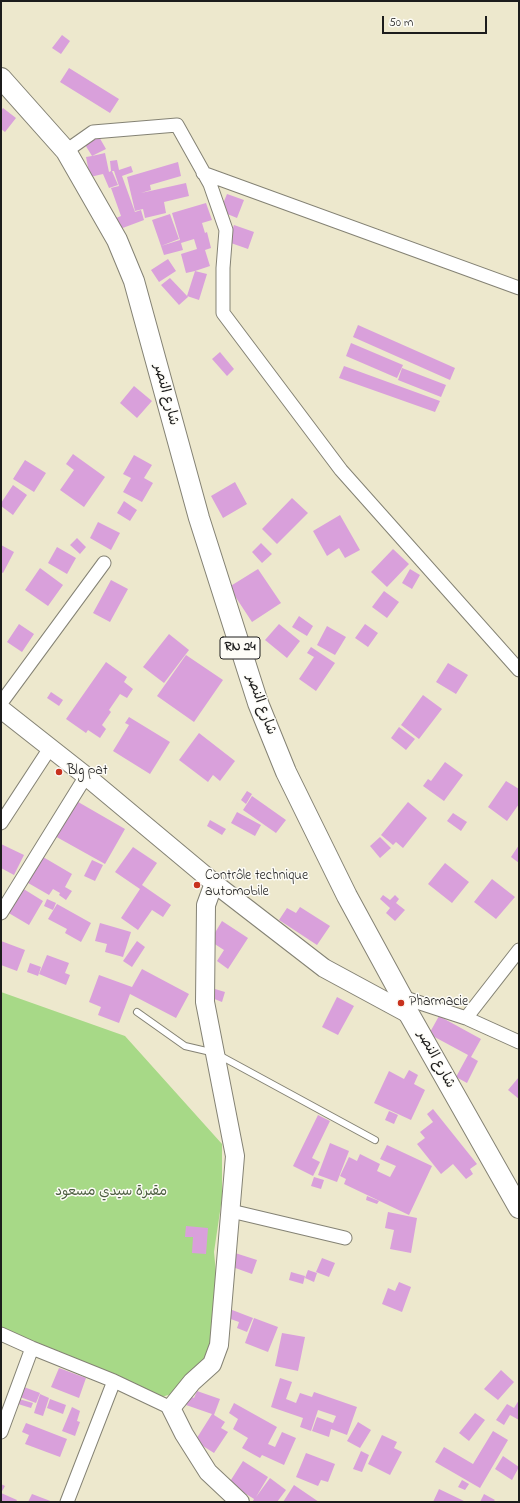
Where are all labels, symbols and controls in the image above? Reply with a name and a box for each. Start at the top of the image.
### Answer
scale bar [384,8,489,34]
text: 50 m [389,14,413,32]
street label: شارع النصر [149,362,181,428]
road number: RN 24 [220,637,260,659]
street label: شارع النصر [241,673,279,737]
place label: Blg pat [67,764,108,780]
marker: Blg pat [54,767,64,777]
place label: Contrôle technique automobile [205,869,308,902]
marker: Contrôle technique automobile [192,880,202,890]
place label: Pharmacie [409,995,468,1011]
marker: Pharmacie [396,998,406,1008]
street label: شارع النصر [412,1028,458,1092]
park label: مقبرة سيدي مسعود [55,1185,167,1201]

